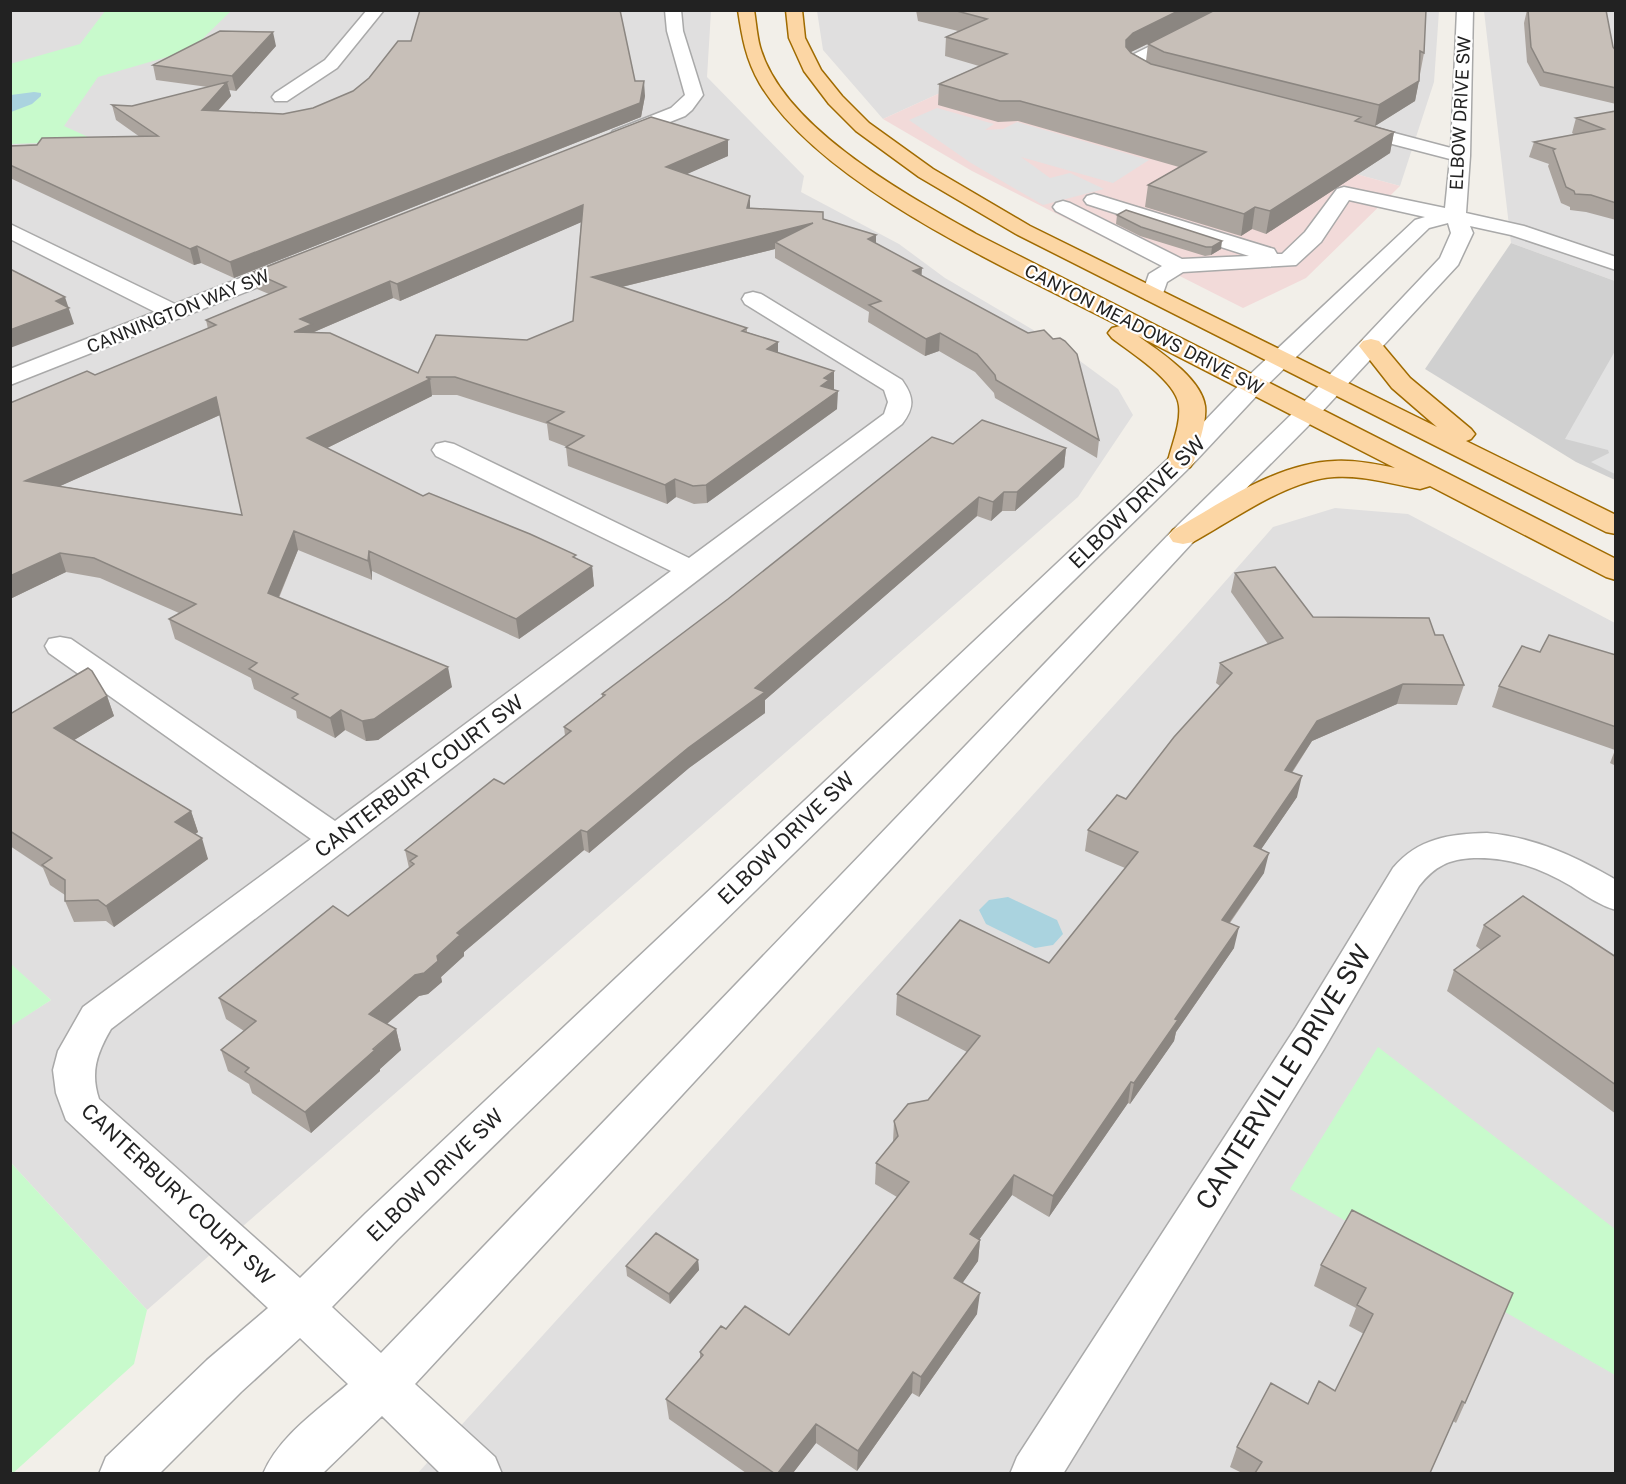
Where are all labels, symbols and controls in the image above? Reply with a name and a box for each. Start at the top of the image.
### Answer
street label: ELBOW DRIVE SW [1445,35,1475,191]
street label: CANYON MEADOWS DRIVE SW [1021,260,1267,398]
street label: CANNINGTON WAY SW [84,265,272,357]
street label: ELBOW DRIVE SW [1064,430,1210,574]
street label: CANTERBURY COURT SW [310,689,528,863]
street label: ELBOW DRIVE SW [713,766,859,910]
street label: CANTERVILLE DRIVE SW [1189,939,1377,1215]
street label: CANTERBURY COURT SW [76,1098,280,1290]
street label: ELBOW DRIVE SW [362,1103,508,1247]

